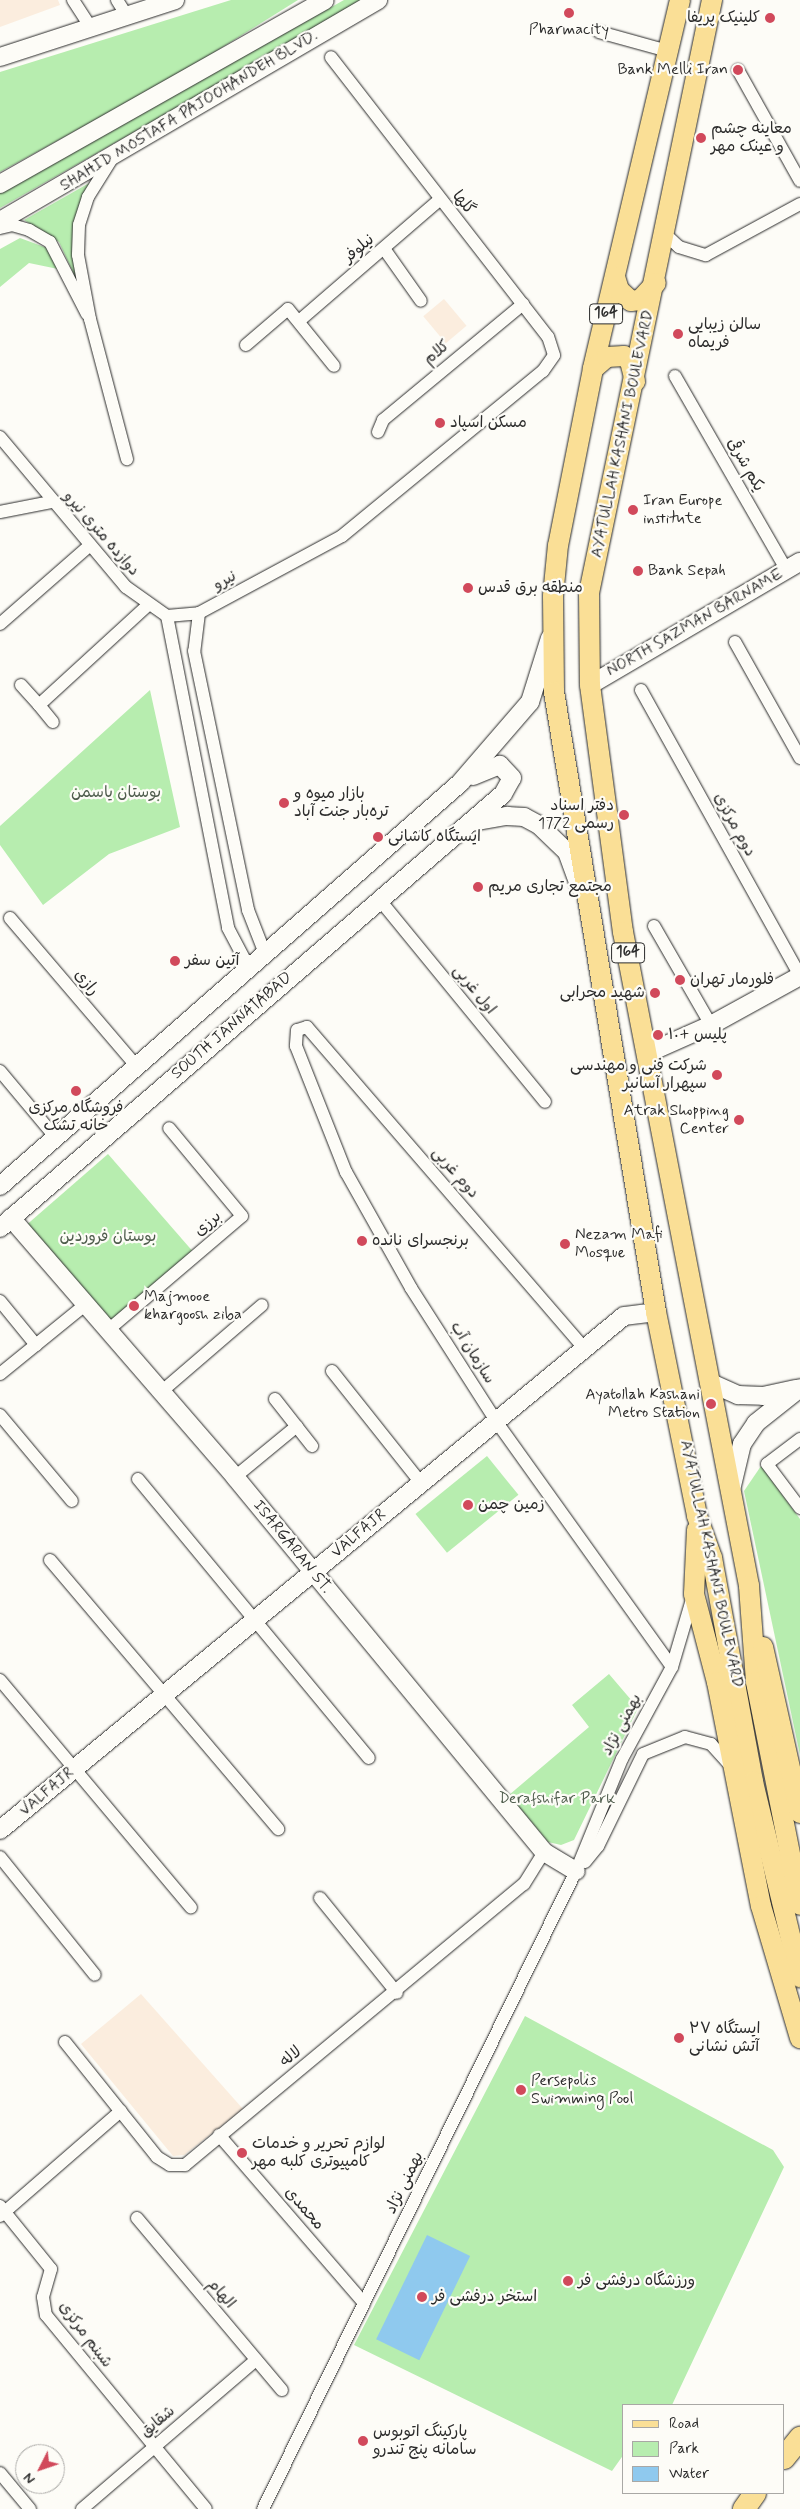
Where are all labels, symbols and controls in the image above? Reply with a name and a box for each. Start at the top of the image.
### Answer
marker: Pharmacity [563,7,575,19]
place label: کلینیک پریفا [687,8,760,28]
marker: کلینیک پریفا [764,12,776,24]
place label: Pharmacity [529,20,609,40]
street label: SHAHID MOSTAFA PAJOOHANDEH BLVD. [56,26,322,196]
place label: Bank Melli Iran [617,60,728,80]
marker: Bank Melli Iran [732,64,744,76]
place label: معاینه چشم و عینک مهر [711,119,792,157]
marker: معاینه چشم و عینک مهر [695,132,707,144]
street label: گلها [448,187,478,219]
street label: نیلوفر [340,230,378,268]
road number: 164 [588,302,624,326]
street label: AYATULLAH KASHANI BOULEVARD [587,309,659,559]
place label: سالن زیبایی فریماه [688,315,761,353]
marker: سالن زیبایی فریماه [672,328,684,340]
street label: کلام [420,337,454,369]
place label: مسکن اسپاد [450,413,527,433]
marker: مسکن اسپاد [434,417,446,429]
street label: یکم شرقی [722,435,768,495]
street label: دوازده متری نیرو [59,488,143,580]
place label: Iran Europe institute [643,491,721,529]
marker: Iran Europe institute [627,504,639,516]
place label: Bank Sepah [648,561,726,581]
marker: Bank Sepah [632,565,644,577]
street label: NORTH SAZMAN BARNAME [606,566,784,680]
street label: نیرو [210,567,240,595]
place label: منطقه برق قدس [478,578,583,598]
marker: منطقه برق قدس [462,582,474,594]
park label: بوستان یاسمن [71,783,161,803]
place label: بازار میوه و تره‌بار جنت آباد [294,784,389,822]
street label: دوم مرکزی [709,790,759,860]
place label: دفتر اسناد رسمی 1772 [538,796,614,834]
marker: بازار میوه و تره‌بار جنت آباد [278,797,290,809]
marker: دفتر اسناد رسمی 1772 [618,809,630,821]
place label: ایستگاه کاشانی [388,827,481,847]
marker: ایستگاه کاشانی [372,831,384,843]
place label: مجتمع تجاری مریم [488,877,612,897]
marker: مجتمع تجاری مریم [472,881,484,893]
road number: 164 [610,940,646,966]
place label: آتین سفر [185,951,239,971]
marker: آتین سفر [169,955,181,967]
street label: اول غربی [448,961,500,1019]
street label: رازی [70,966,102,1000]
street label: SOUTH JANNATABAD [168,968,296,1084]
place label: فلورمار تهران [690,970,774,990]
marker: فلورمار تهران [674,974,686,986]
place label: شهید محرابی [560,983,645,1003]
marker: شهید محرابی [649,987,661,999]
place label: پلیس +۱۰ [668,1025,727,1045]
marker: پلیس +۱۰ [652,1029,664,1041]
place label: شرکت فنی و مهندسی سپهرار آسانبر [570,1056,707,1094]
marker: شرکت فنی و مهندسی سپهرار آسانبر [711,1069,723,1081]
marker: فروشگاه مرکزی خانه تشک [70,1085,82,1097]
place label: فروشگاه مرکزی خانه تشک [28,1098,124,1136]
place label: Atrak Shopping Center [623,1101,729,1139]
marker: Atrak Shopping Center [733,1114,745,1126]
street label: دوم غربی [427,1143,483,1203]
street label: برزی [191,1207,225,1241]
place label: Nezam Mafi Mosque [575,1225,661,1263]
park label: بوستان فروردین [59,1227,157,1247]
place label: برنجسرای نانده [372,1231,469,1251]
marker: برنجسرای نانده [356,1235,368,1247]
marker: Nezam Mafi Mosque [559,1238,571,1250]
place label: Majmooe khargoosh ziba [144,1287,242,1325]
marker: Majmooe khargoosh ziba [128,1300,140,1312]
street label: سازمان آب [446,1319,498,1387]
place label: Ayatollah Kashani Metro Station [583,1385,700,1423]
marker: Ayatollah Kashani Metro Station [704,1397,718,1411]
street label: AYATULLAH KASHANI BOULEVARD [675,1439,747,1689]
place label: زمین چمن [478,1495,545,1515]
street label: ISARGARAN ST. [248,1496,336,1598]
marker: زمین چمن [462,1499,474,1511]
street label: VALFAJR [328,1506,390,1562]
street label: بهمنی نژاد [598,1691,646,1759]
street label: VALFAJR [16,1764,78,1820]
park label: Derafshifar Park [501,1789,613,1809]
place label: ایستگاه ۲۷ آتش نشانی [689,2019,760,2057]
marker: ایستگاه ۲۷ آتش نشانی [673,2032,685,2044]
street label: لاله [276,2042,306,2072]
place label: Persepolis Swimming Pool [531,2071,633,2109]
marker: Persepolis Swimming Pool [515,2084,527,2096]
place label: لوازم تحریر و خدمات کامپیوتری کلبه مهر [252,2134,385,2172]
marker: لوازم تحریر و خدمات کامپیوتری کلبه مهر [236,2147,248,2159]
street label: بهمنی نژاد [382,2149,428,2217]
street label: محمدی [280,2184,328,2234]
place label: ورزشگاه درفشی فر [578,2271,695,2291]
street label: الهام [203,2275,239,2313]
marker: ورزشگاه درفشی فر [562,2275,574,2287]
place label: استخر درفشی فر [432,2287,537,2307]
marker: استخر درفشی فر [416,2291,428,2303]
street label: شبنم مرکزی [54,2298,116,2372]
street label: شقایق [137,2402,179,2442]
legend [622,2404,785,2494]
text: Road [669,2414,699,2434]
place label: پارکینگ اتوبوس سامانه پنج تندرو [373,2422,476,2460]
marker: پارکینگ اتوبوس سامانه پنج تندرو [357,2435,369,2447]
text: Park [669,2439,699,2459]
north arrow [15,2444,65,2494]
text: Water [669,2464,709,2484]
text: N [20,2469,39,2488]

